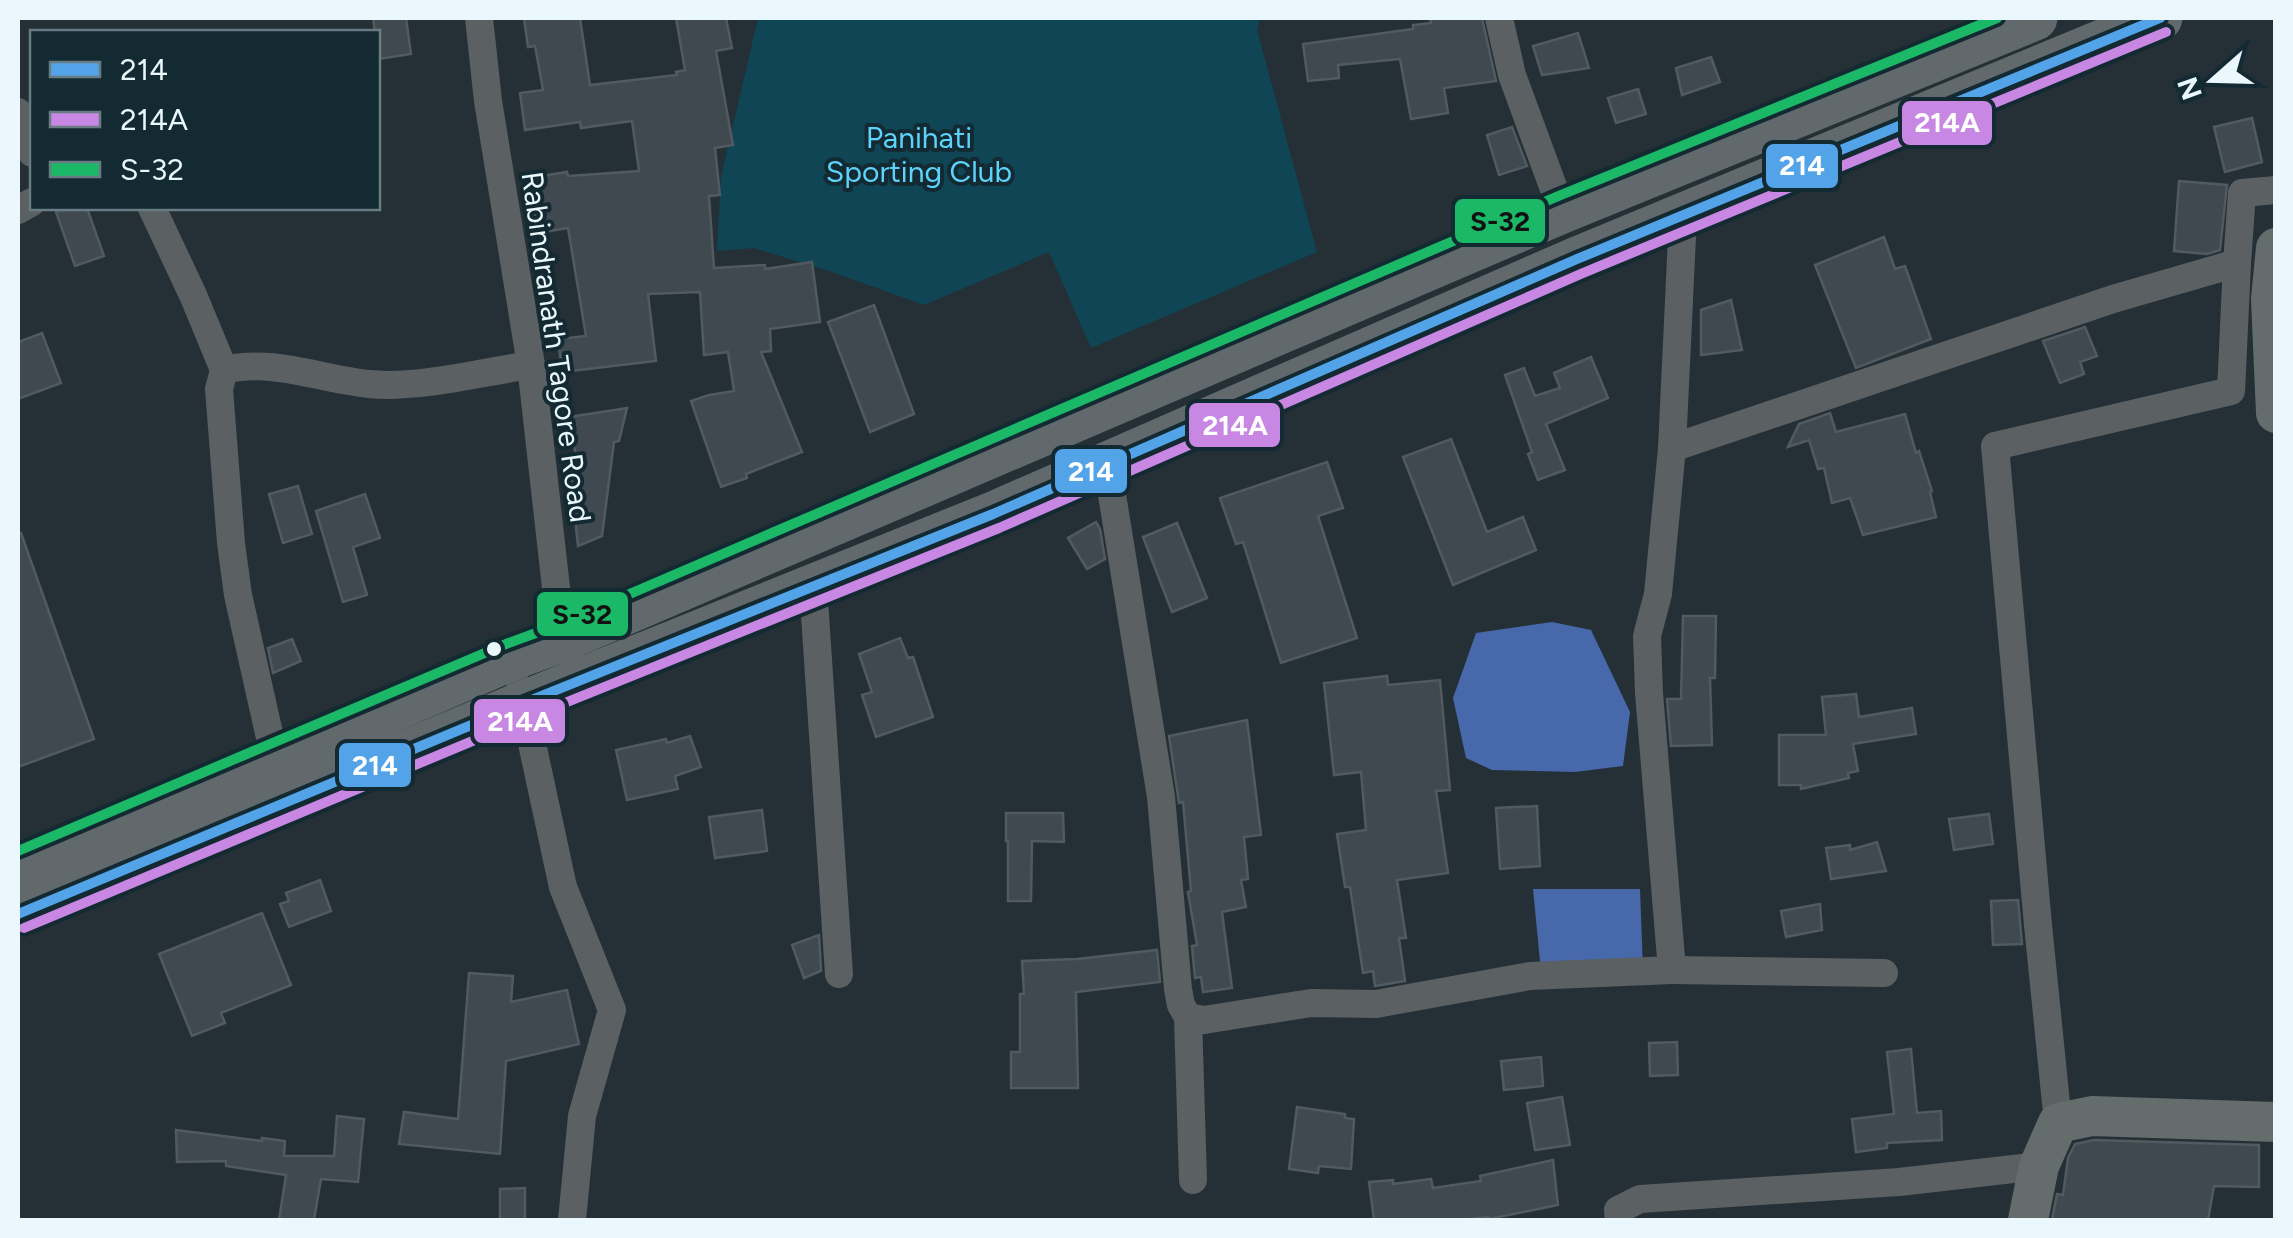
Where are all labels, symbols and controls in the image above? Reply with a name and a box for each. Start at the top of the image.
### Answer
legend [30,30,380,210]
north arrow [2163,30,2263,130]
text: 214 [120,51,168,88]
text: N [2170,73,2209,105]
line badge: 214A [1900,99,1994,147]
text: 214A [120,101,189,138]
text: 214A [1914,105,1980,139]
park label: Panihati Sporting Club [826,119,1012,190]
line badge: 214 [1764,142,1840,190]
text: 214 [1779,148,1825,182]
text: S-32 [120,151,184,188]
street label: Rabindranath Tagore Road [514,169,599,525]
line badge: S-32 [1453,197,1547,245]
text: S-32 [1470,204,1530,238]
line badge: 214A [1187,401,1282,449]
text: 214A [1202,408,1268,442]
line badge: 214 [1053,447,1129,495]
text: 214 [1068,454,1114,488]
line badge: S-32 [535,590,630,638]
text: S-32 [552,597,612,631]
unlabelled marker [484,639,504,659]
line badge: 214A [472,697,567,745]
text: 214A [487,704,553,738]
line badge: 214 [337,741,413,789]
text: 214 [352,748,398,782]

